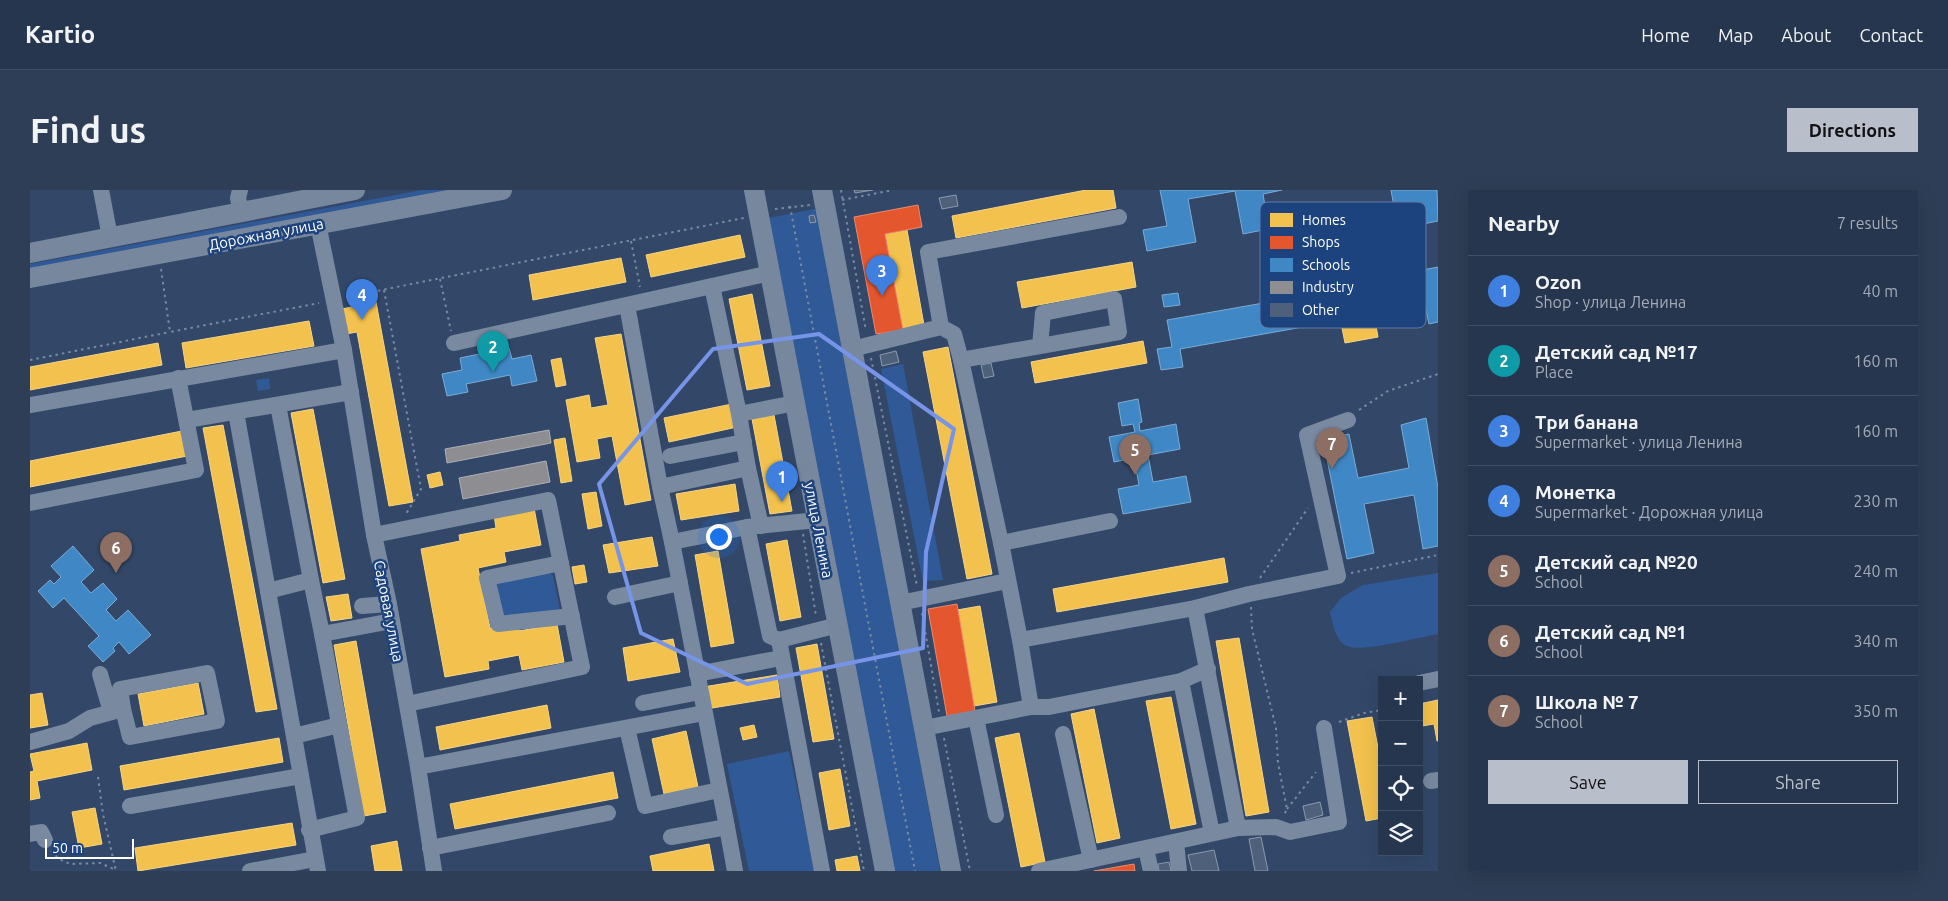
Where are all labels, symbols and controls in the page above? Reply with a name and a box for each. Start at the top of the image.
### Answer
text: Kartio [25,21,95,48]
text: Home [1641,25,1690,45]
text: Map [1718,25,1753,45]
text: About [1781,25,1831,45]
text: Contact [1859,25,1923,45]
button: Directions [1787,108,1918,152]
text: Find us [30,110,146,150]
legend [1260,202,1426,328]
text: Nearby [1488,211,1559,235]
text: Homes [1302,212,1346,228]
text: 7 results [1837,214,1898,232]
street label: Дорожная улица [207,215,325,253]
text: Shops [1302,234,1340,250]
pin: 3 [866,255,898,296]
text: Schools [1302,257,1350,273]
text: Ozon [1535,271,1582,293]
pin: 4 [346,279,378,320]
text: Industry [1302,279,1354,295]
text: 1 [1499,282,1509,300]
text: 40 m [1862,282,1898,300]
text: Shop · улица Ленина [1535,293,1686,311]
text: Other [1302,302,1340,318]
pin: 2 [477,331,509,372]
text: Детский сад №17 [1535,341,1698,363]
text: 2 [1499,352,1509,370]
text: 160 m [1853,352,1898,370]
text: Place [1535,363,1573,381]
text: Три банана [1535,411,1639,433]
text: 3 [1499,422,1509,440]
text: 160 m [1853,422,1898,440]
pin: 7 [1316,428,1348,469]
text: Supermarket · улица Ленина [1535,433,1743,451]
pin: 5 [1119,434,1151,475]
pin: 1 [766,461,798,502]
street label: улица Ленина [801,481,837,579]
text: Монетка [1535,481,1616,503]
text: 4 [1499,492,1509,510]
text: 230 m [1853,492,1898,510]
text: Supermarket · Дорожная улица [1535,503,1764,521]
your location [706,524,732,550]
pin: 6 [100,532,132,573]
text: Детский сад №20 [1535,551,1698,573]
street label: Садовая улица [371,559,407,663]
text: 5 [1499,562,1509,580]
text: 240 m [1853,562,1898,580]
text: School [1535,573,1583,591]
text: Детский сад №1 [1535,621,1687,643]
text: 6 [1499,632,1509,650]
text: 340 m [1853,632,1898,650]
text: School [1535,643,1583,661]
map controls [1378,676,1423,856]
button: + [1378,676,1423,721]
text: Школа № 7 [1535,691,1639,713]
text: 7 [1499,702,1509,720]
text: 350 m [1853,702,1898,720]
text: School [1535,713,1583,731]
button: − [1378,721,1423,766]
button: Save [1488,760,1688,804]
button: Share [1698,760,1898,804]
button: locate [1378,766,1423,811]
button: layers [1378,811,1423,856]
scale bar [45,836,134,859]
text: 50 m [52,840,83,856]

